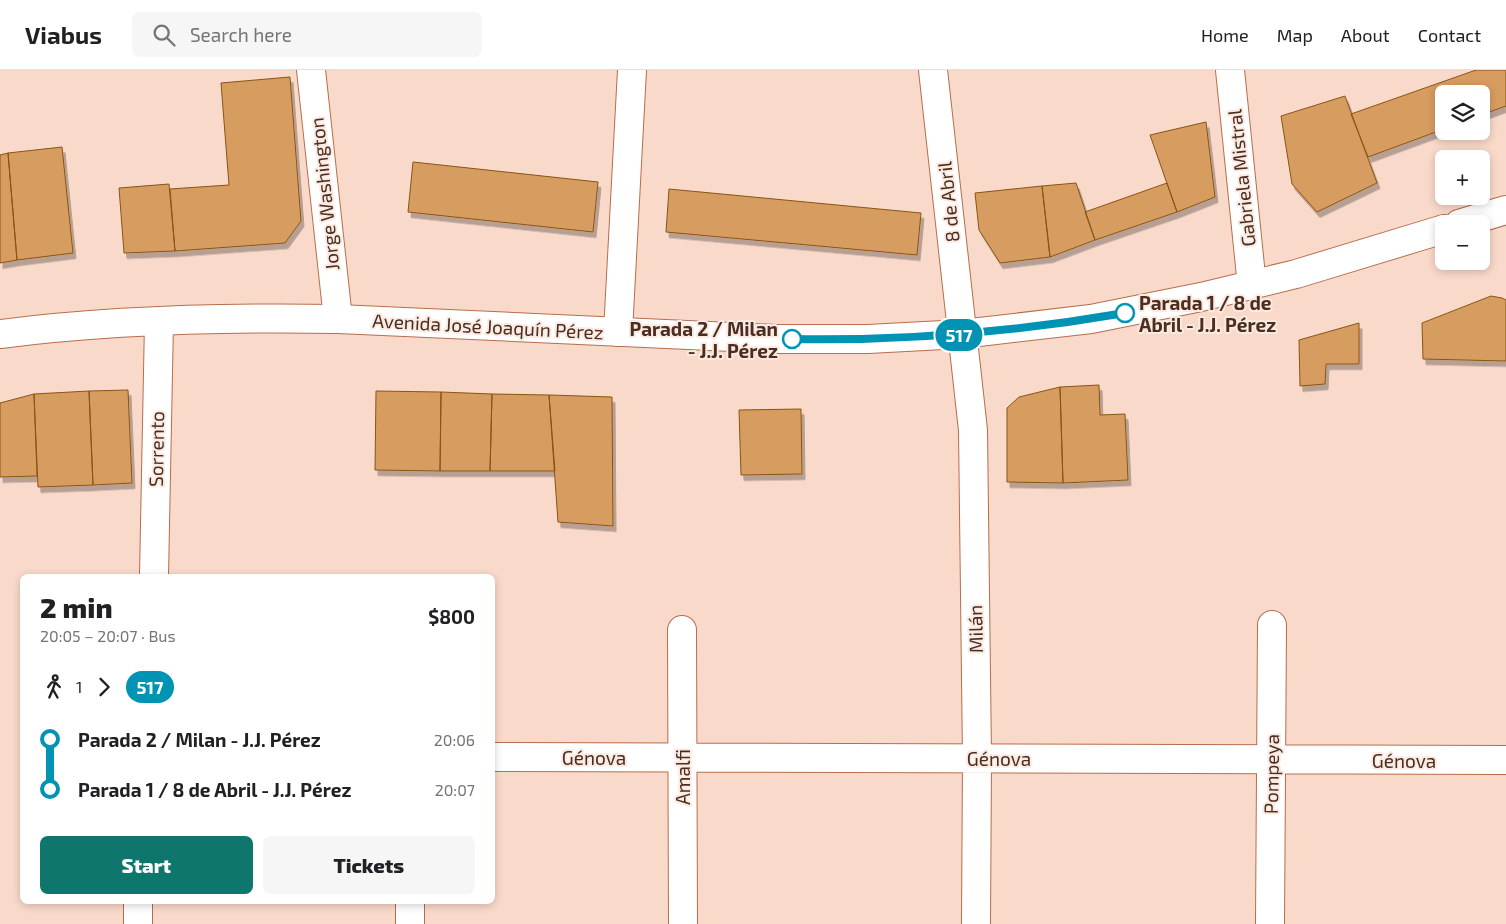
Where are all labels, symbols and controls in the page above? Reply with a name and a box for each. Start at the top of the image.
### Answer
search box [132,12,482,57]
text: Viabus [25,20,102,49]
icon: search [150,21,178,49]
text: Search here [190,23,292,46]
text: Home [1201,24,1249,46]
text: Map [1277,24,1313,46]
text: About [1341,24,1390,46]
text: Contact [1418,24,1481,46]
map controls [1435,85,1490,270]
button: layers [1435,85,1490,140]
street label: Gabriela Mistral [1222,108,1260,248]
street label: Jorge Washington [305,116,343,272]
button: + [1435,150,1490,205]
street label: 8 de Abril [932,160,964,244]
button: − [1435,215,1490,270]
place label: Parada 1 / 8 de Abril - J.J. Pérez [1139,291,1276,336]
marker: Parada 1 / 8 de Abril - J.J. Pérez [1115,303,1135,323]
street label: Avenida José Joaquín Pérez [372,308,604,344]
place label: Parada 2 / Milan - J.J. Pérez [629,317,778,362]
line badge: 517 [930,319,988,351]
text: 517 [945,324,973,346]
marker: Parada 2 / Milan - J.J. Pérez [782,329,802,349]
street label: Sorrento [144,411,168,487]
text: 2 min [40,590,113,624]
text: $800 [428,605,475,628]
street label: Milán [963,605,987,653]
text: 20:05 – 20:07 · Bus [40,626,176,645]
icon: walk [40,673,68,701]
icon: forward [90,673,118,701]
text: 517 [136,676,164,698]
text: 1 [76,677,82,696]
text: Parada 2 / Milan - J.J. Pérez [78,728,321,751]
text: 20:06 [434,730,475,749]
street label: Pompeya [1259,734,1283,814]
street label: Génova [562,746,626,769]
street label: Génova [967,747,1031,770]
street label: Amalfi [671,749,694,805]
street label: Génova [1372,749,1436,772]
text: Parada 1 / 8 de Abril - J.J. Pérez [78,778,351,801]
text: 20:07 [435,780,475,799]
button: Start [40,836,253,894]
button: Tickets [263,836,475,894]

